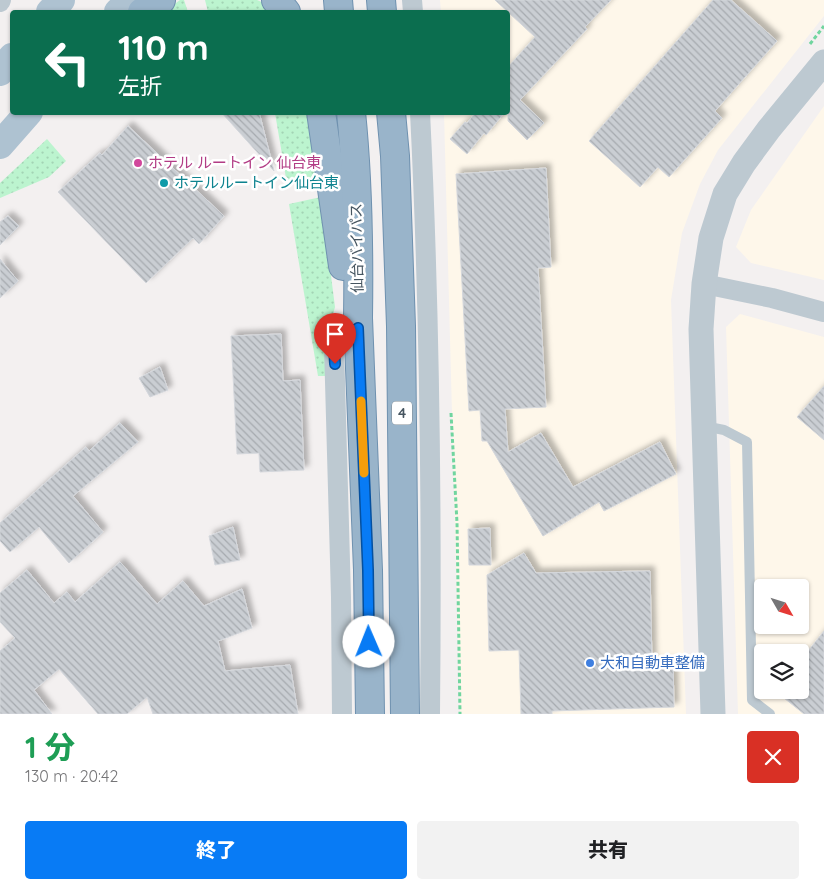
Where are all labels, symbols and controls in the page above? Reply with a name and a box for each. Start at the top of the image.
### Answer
text: 110 m [118,25,209,69]
icon: left [35,30,100,95]
text: 左折 [118,72,162,100]
place label: ホテル ルートイン 仙台東 [148,153,321,172]
marker: ホテル ルートイン 仙台東 [132,157,144,169]
place label: ホテルルートイン仙台東 [174,173,339,192]
marker: ホテルルートイン仙台東 [158,177,170,189]
street label: 仙台バイパス [346,203,367,293]
pin [314,313,356,364]
icon: arrive [321,320,349,348]
road number: 4 [392,402,412,424]
north arrow [754,579,809,634]
map controls [754,579,809,699]
position arrow [342,615,394,667]
button: layers [754,644,809,699]
place label: 大和自動車整備 [600,653,705,672]
marker: 大和自動車整備 [584,657,596,669]
text: 1 分 [25,728,75,766]
button: close [747,731,799,783]
text: 130 m · 20:42 [25,766,118,786]
button: 終了 [25,821,407,879]
button: 共有 [417,821,799,879]

